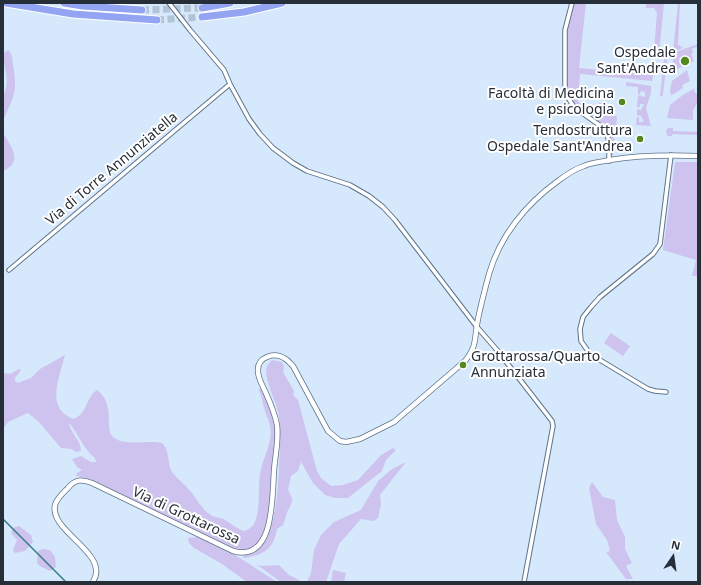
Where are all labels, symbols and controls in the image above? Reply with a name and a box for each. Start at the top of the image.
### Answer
place label: Ospedale Sant'Andrea [597,45,676,78]
marker: Ospedale Sant'Andrea [679,55,691,67]
place label: Facoltà di Medicina e psicologia [488,86,614,118]
marker: Facoltà di Medicina e psicologia [617,97,627,107]
street label: Via di Torre Annunziatella [43,109,181,229]
place label: Tendostruttura Ospedale Sant'Andrea [487,123,632,156]
marker: Tendostruttura Ospedale Sant'Andrea [635,134,645,144]
place label: Grottarossa/Quarto Annunziata [471,349,600,382]
marker: Grottarossa/Quarto Annunziata [458,360,468,370]
street label: Via di Grottarossa [130,484,242,548]
north arrow [653,537,693,577]
text: N [670,537,682,553]

